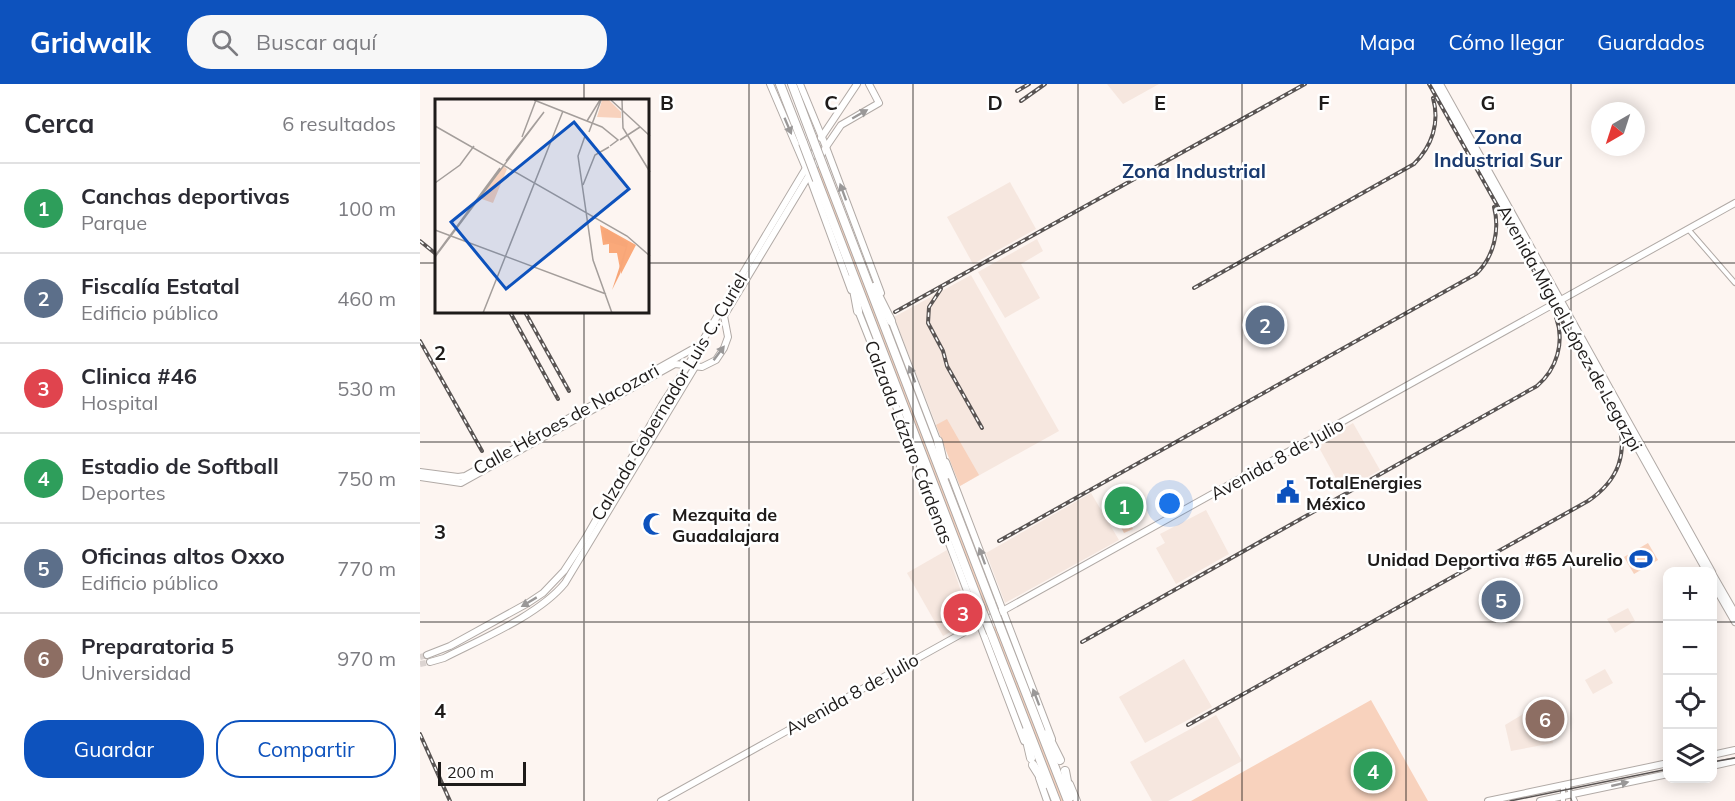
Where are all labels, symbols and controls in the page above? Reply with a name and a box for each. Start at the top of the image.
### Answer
search box [187,15,607,69]
text: Gridwalk [30,25,151,60]
icon: search [208,26,241,59]
text: Buscar aquí [256,28,377,56]
text: Mapa [1360,29,1415,55]
text: Cómo llegar [1448,29,1564,55]
text: Guardados [1597,29,1705,55]
text: B [660,90,674,115]
text: C [824,90,838,115]
text: D [987,90,1003,115]
text: E [1154,90,1166,115]
text: F [1318,90,1330,115]
text: G [1481,90,1495,115]
inset map [435,99,650,314]
north arrow [1591,102,1645,156]
text: Cerca [24,107,94,140]
one-way arrow [852,109,869,119]
text: 6 resultados [282,111,396,136]
one-way arrow [783,118,793,136]
district label: Zona Industrial Sur [1434,124,1562,172]
district label: Zona Industrial [1122,158,1266,183]
text: Canchas deportivas [81,182,290,210]
one-way arrow [837,183,847,201]
text: 1 [38,196,50,221]
text: 100 m [337,196,396,221]
street label: Avenida Miguel López de Legazpi [1492,201,1648,455]
text: Parque [81,210,147,235]
street label: Calzada Gobernador Luis C. Curiel [586,269,752,525]
text: Fiscalía Estatal [81,272,240,300]
text: 2 [38,286,50,311]
text: 460 m [337,286,396,311]
text: Edificio público [81,300,218,325]
pin: 2 [1246,302,1284,348]
street label: Calzada Lázaro Cárdenas [860,337,958,547]
text: 2 [434,340,446,365]
one-way arrow [713,345,726,361]
street label: Calle Héroes de Nacozari [469,358,663,480]
text: Clinica #46 [81,362,197,390]
one-way arrow [906,365,916,383]
text: 3 [38,376,50,401]
text: 530 m [337,376,396,401]
text: Hospital [81,390,158,415]
street label: Avenida 8 de Julio [1206,413,1348,505]
text: Estadio de Softball [81,452,279,480]
text: 4 [38,466,50,491]
text: 750 m [337,466,396,491]
place label: TotalEnergies México [1306,471,1422,515]
public building icon: TotalEnergies México [1275,479,1301,505]
text: Deportes [81,480,166,505]
pin: 1 [1104,484,1144,528]
your location [1155,489,1184,518]
place label: Mezquita de Guadalajara [672,503,779,547]
mosque icon: Mezquita de Guadalajara [641,511,667,537]
text: 3 [434,519,446,544]
text: Oficinas altos Oxxo [81,542,285,570]
sports icon: Unidad Deportiva #65 Aurelio [1628,546,1654,572]
one-way arrow [976,547,986,565]
place label: Unidad Deportiva #65 Aurelio [1367,548,1623,571]
text: 5 [38,556,50,581]
text: 770 m [337,556,396,581]
map controls [1663,567,1717,783]
button: + [1663,567,1717,621]
text: Edificio público [81,570,218,595]
pin: 5 [1482,578,1520,622]
pin: 3 [944,590,982,636]
one-way arrow [521,597,537,608]
button: − [1663,621,1717,675]
text: Preparatoria 5 [81,632,234,660]
text: 6 [38,646,50,671]
text: 970 m [337,646,396,671]
street label: Avenida 8 de Julio [781,648,923,740]
text: Universidad [81,660,191,685]
button: locate [1663,675,1717,729]
one-way arrow [1031,687,1041,705]
pin: 6 [1526,696,1564,742]
text: 4 [434,698,446,723]
button: Guardar [24,720,204,778]
button: Compartir [216,720,396,778]
button: layers [1663,729,1717,783]
pin: 4 [1354,748,1392,794]
scale bar [438,759,526,786]
text: 200 m [447,762,494,782]
one-way arrow [1611,779,1630,788]

